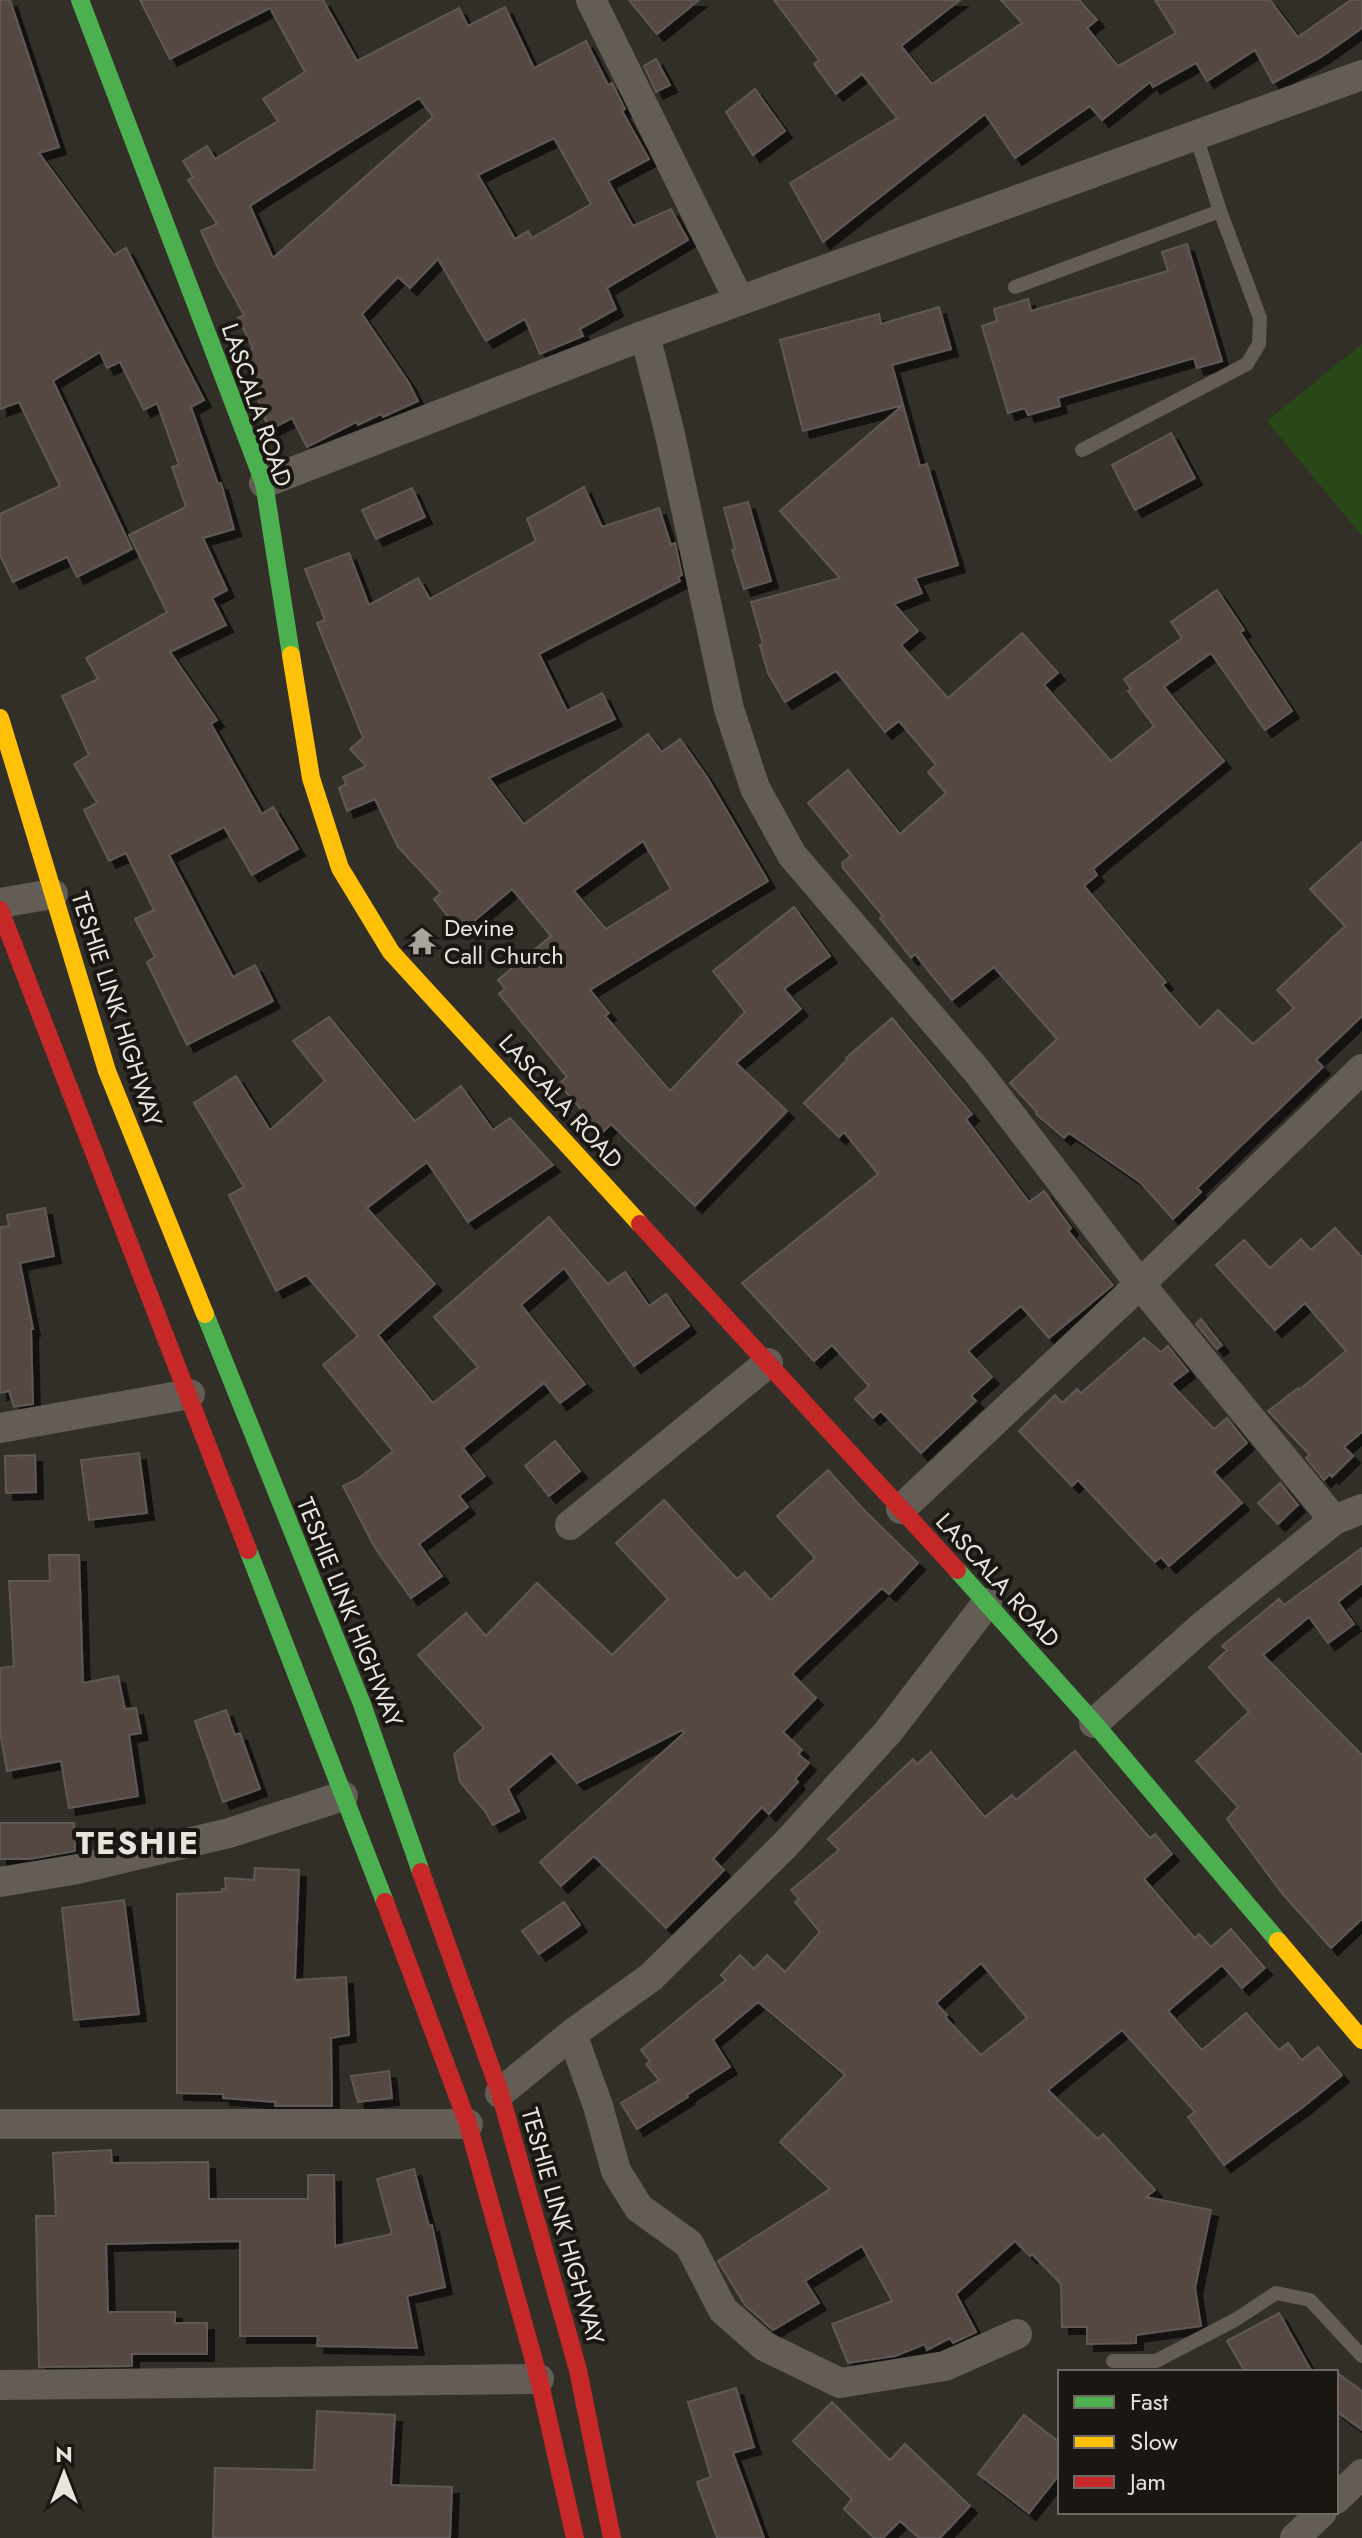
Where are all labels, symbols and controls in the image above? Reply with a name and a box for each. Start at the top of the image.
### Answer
street label: LASCALA ROAD [213,319,301,491]
street label: TESHIE LINK HIGHWAY [63,887,172,1131]
place label: Devine Call Church [444,910,564,973]
temple icon: Devine Call Church [407,926,437,956]
street label: LASCALA ROAD [491,1026,631,1176]
street label: TESHIE LINK HIGHWAY [288,1492,412,1733]
street label: LASCALA ROAD [928,1505,1068,1655]
district label: TESHIE [76,1820,200,1866]
street label: TESHIE LINK HIGHWAY [512,2104,614,2349]
legend [1058,2370,1338,2514]
text: Fast [1130,2384,1168,2419]
text: Slow [1130,2424,1178,2459]
north arrow [24,2434,104,2514]
text: N [55,2438,73,2470]
text: Jam [1127,2464,1166,2499]

